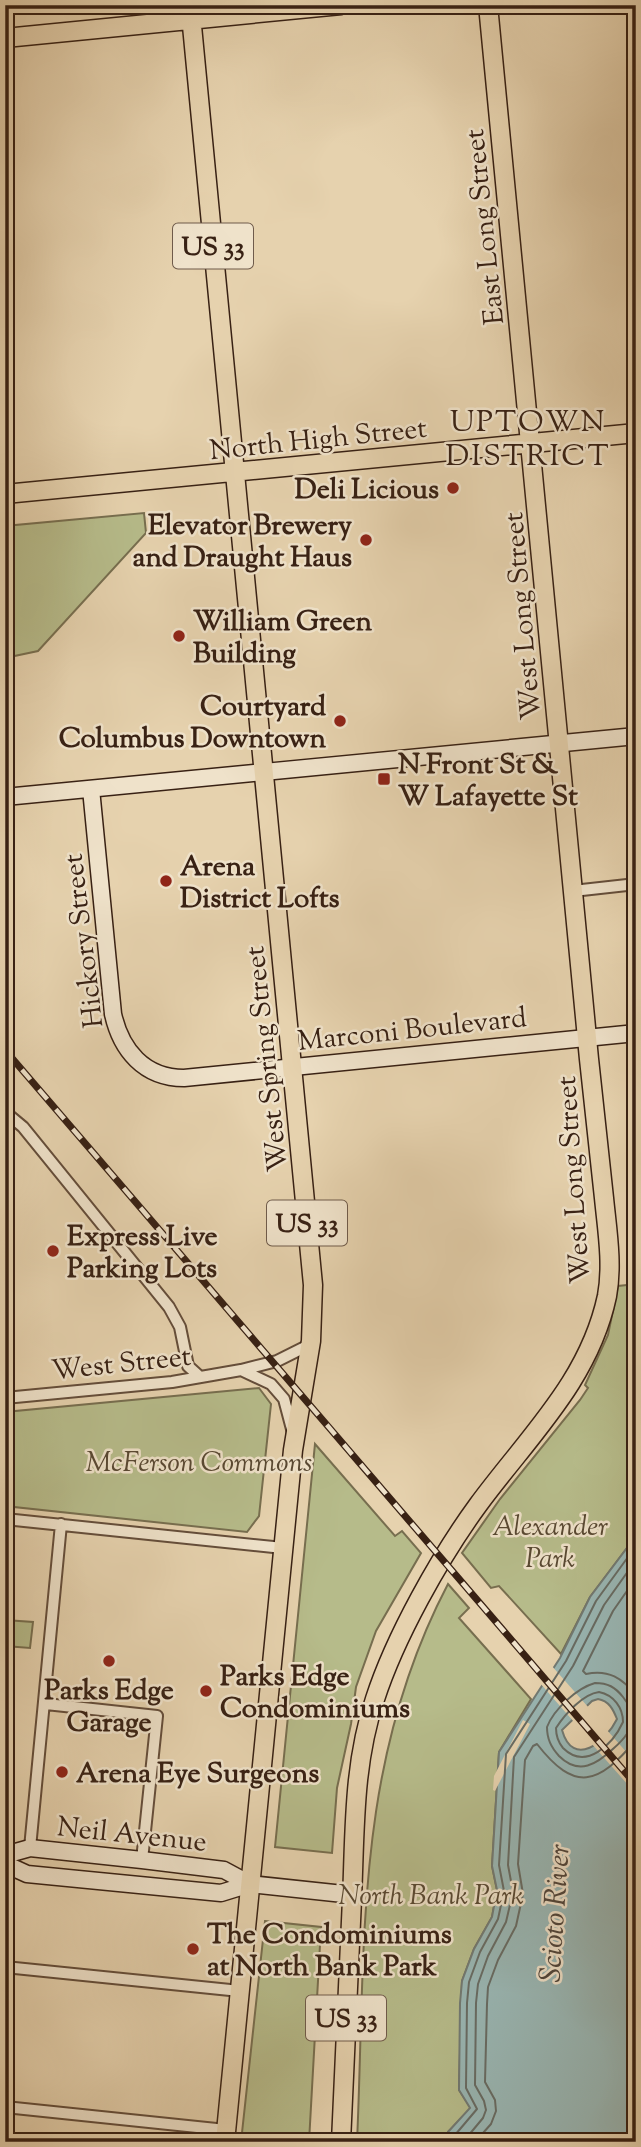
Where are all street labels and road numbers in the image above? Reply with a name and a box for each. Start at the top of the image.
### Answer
street label: East Long Street [456,126,516,327]
road number: US 33 [173,224,253,268]
street label: North High Street [208,410,429,472]
street label: West Long Street [495,510,553,721]
street label: Hickory Street [54,851,116,1030]
street label: West Spring Street [236,943,300,1174]
street label: Marconi Boulevard [296,999,529,1063]
street label: West Long Street [548,1074,602,1285]
road number: US 33 [267,1200,347,1246]
street label: West Street [49,1338,194,1392]
street label: Neil Avenue [55,1808,209,1864]
road number: US 33 [306,1996,386,2040]

